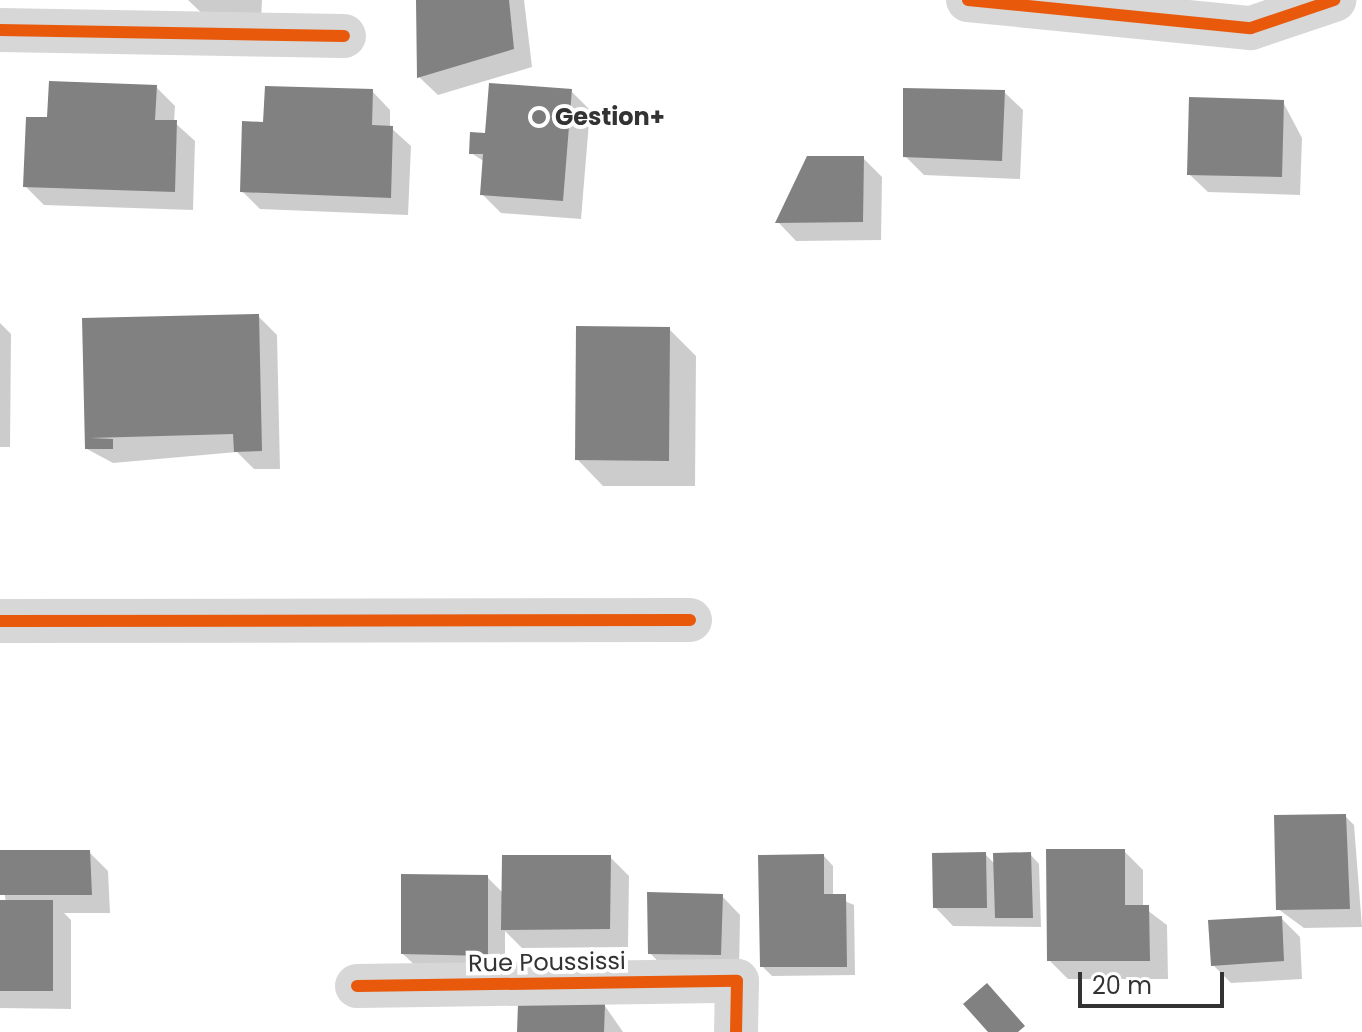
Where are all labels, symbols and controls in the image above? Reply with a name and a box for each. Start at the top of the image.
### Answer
place label: Gestion+ [555,103,665,131]
marker: Gestion+ [530,108,548,126]
street label: Rue Poussissi [468,946,626,978]
scale bar [1082,956,1228,1006]
text: 20 m [1092,969,1152,1002]

